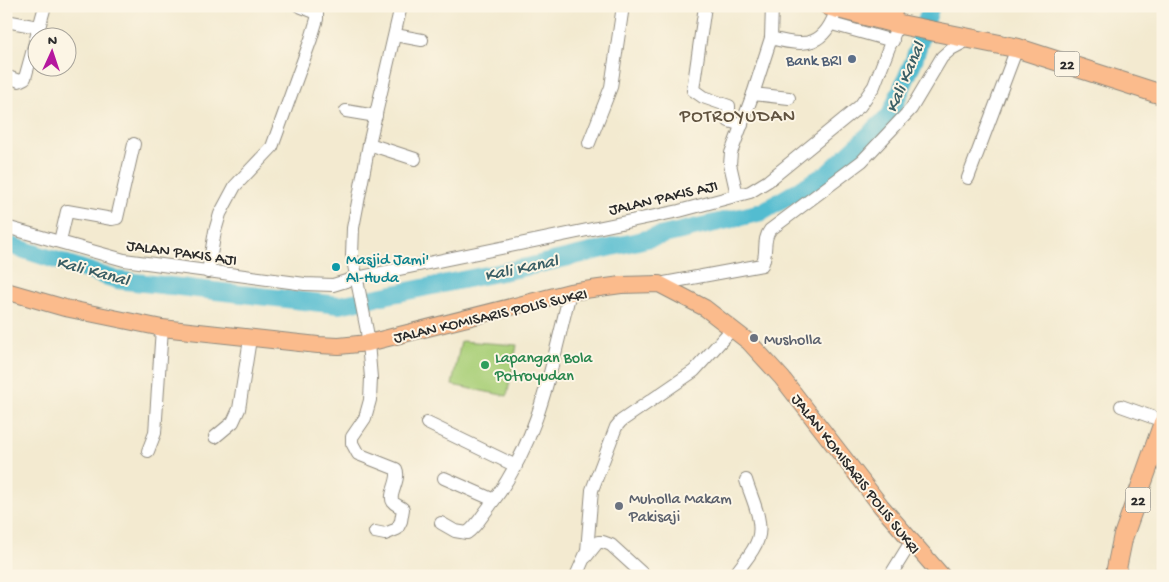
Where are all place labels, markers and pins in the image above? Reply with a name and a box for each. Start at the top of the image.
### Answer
place label: Bank BRI [785,53,842,72]
marker: Bank BRI [846,53,858,65]
place label: Masjid Jami' Al-Huda [346,252,429,289]
marker: Masjid Jami' Al-Huda [330,261,342,273]
marker: Musholla [748,332,760,344]
place label: Musholla [764,332,822,351]
place label: Lapangan Bola Potroyudan [494,350,593,387]
marker: Lapangan Bola Potroyudan [479,359,491,371]
place label: Muholla Makam Pakisaji [628,491,732,528]
marker: Muholla Makam Pakisaji [613,500,625,512]

